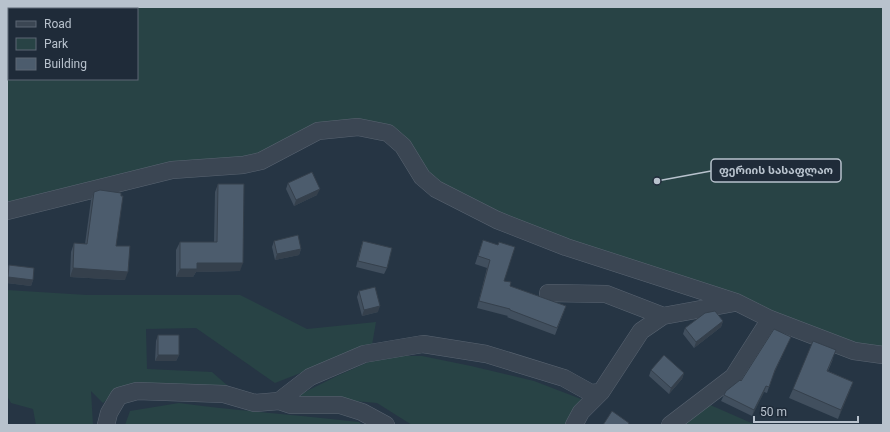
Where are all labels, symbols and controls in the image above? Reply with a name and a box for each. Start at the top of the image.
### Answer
legend [8,8,138,80]
text: Road [44,17,72,31]
text: Park [44,37,69,51]
text: Building [44,57,87,71]
callout: ფერიის სასაფლაო [711,159,841,182]
text: ფერიის სასაფლაო [719,164,833,177]
scale bar [754,398,858,424]
text: 50 m [760,405,787,419]

